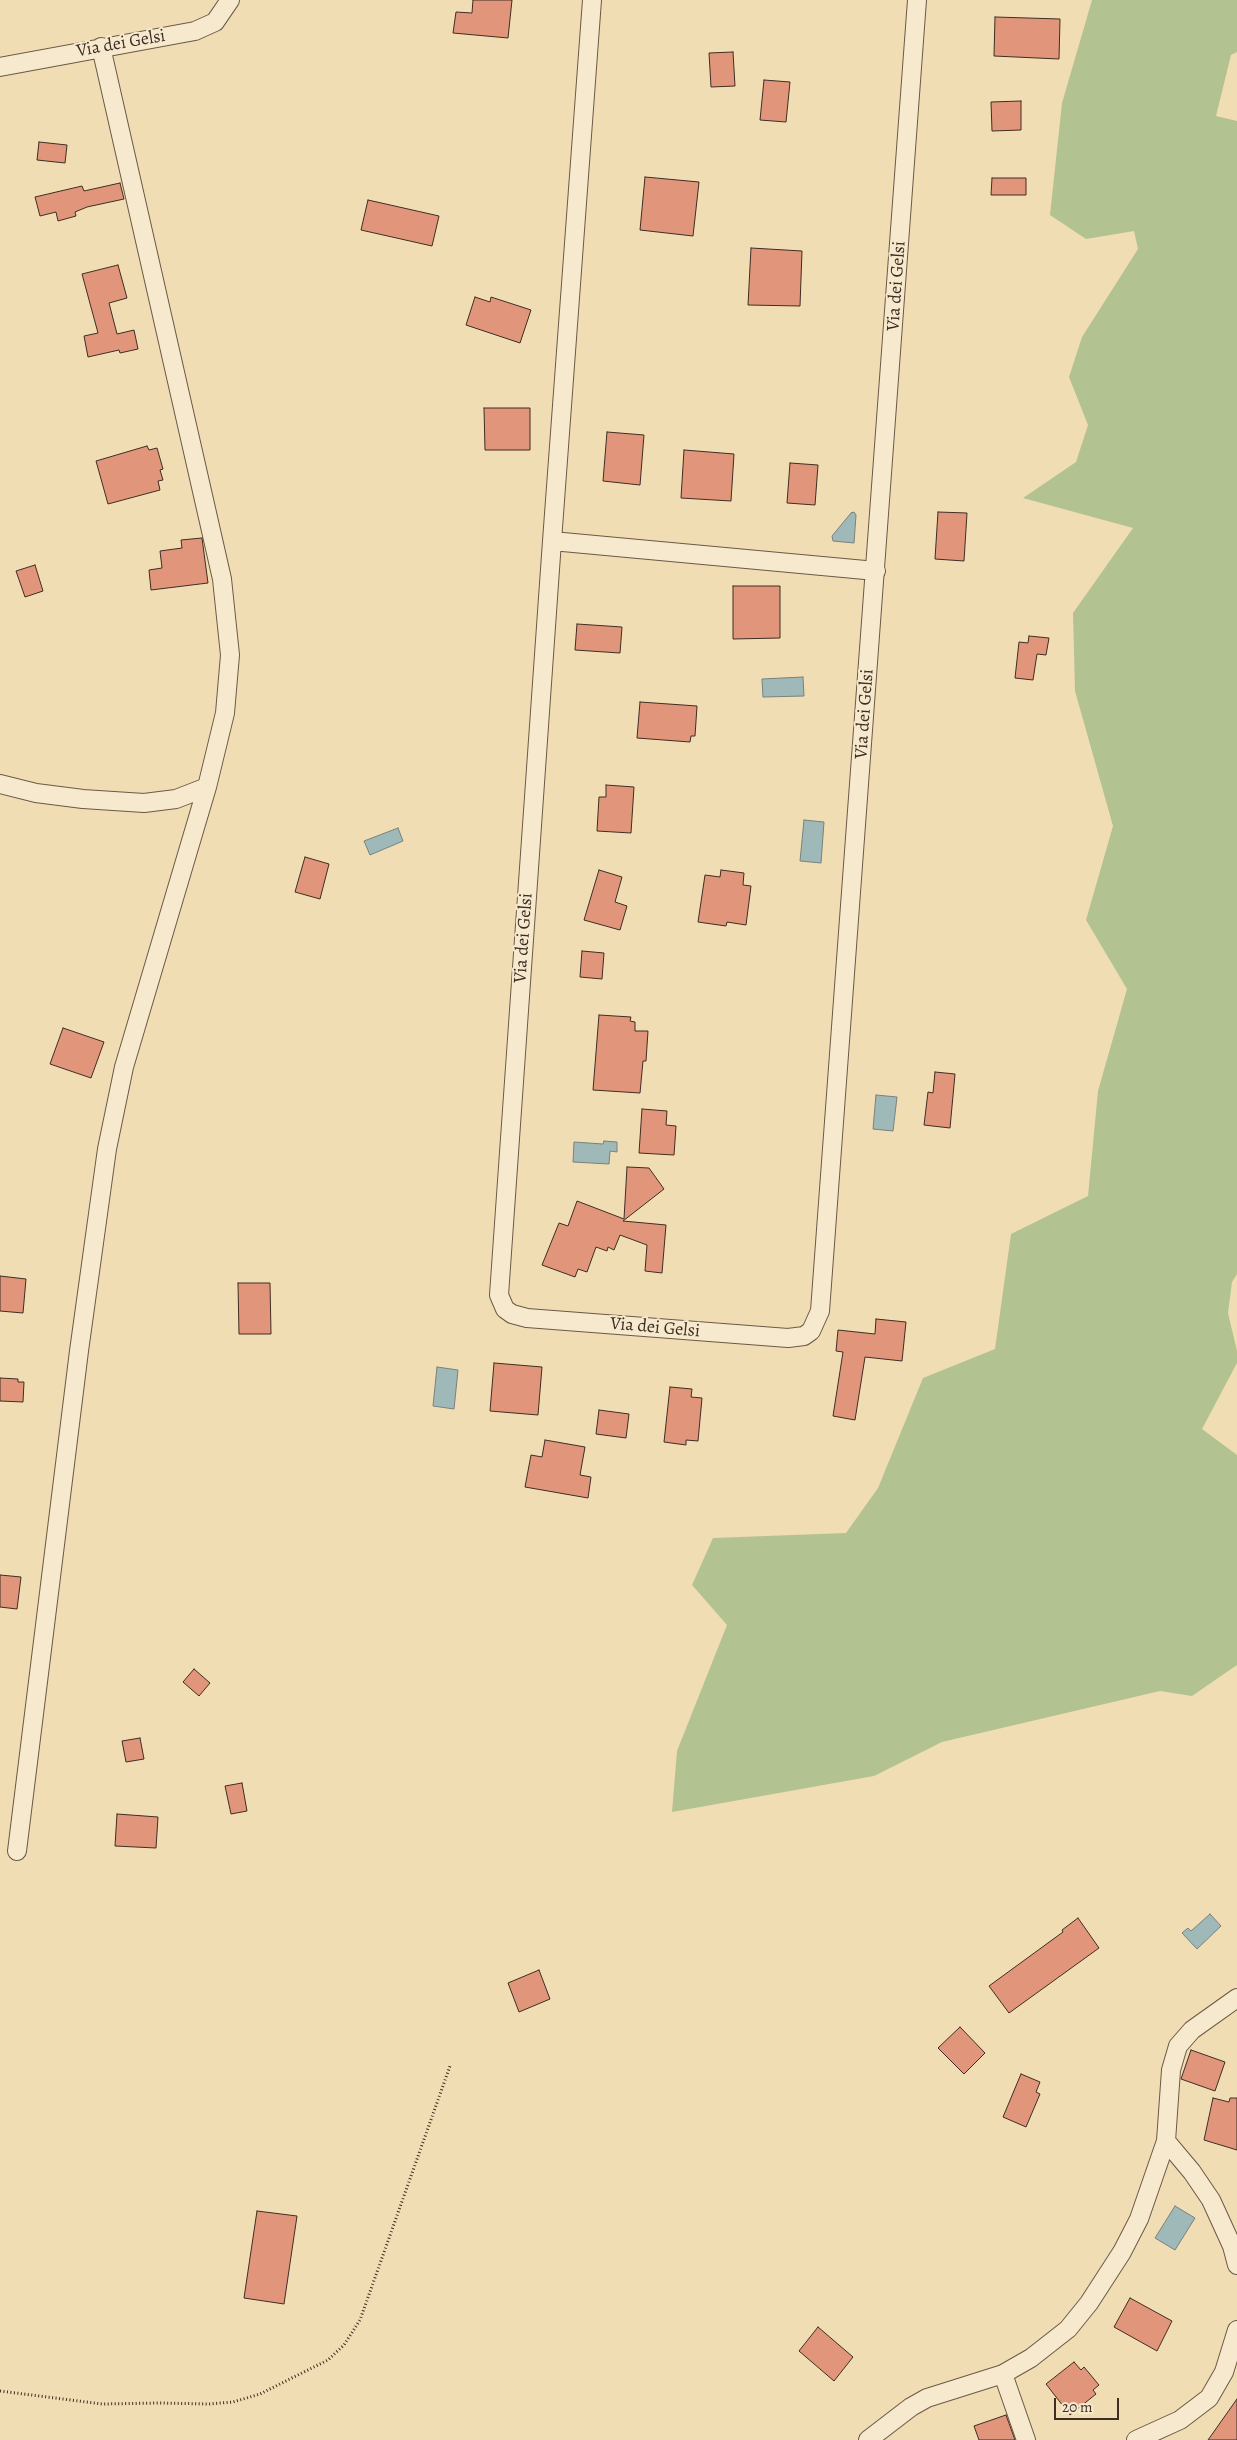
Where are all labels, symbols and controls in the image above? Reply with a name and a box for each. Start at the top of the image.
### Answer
street label: Via dei Gelsi [75,26,167,62]
street label: Via dei Gelsi [883,240,911,332]
street label: Via dei Gelsi [851,668,879,760]
street label: Via dei Gelsi [510,892,538,984]
street label: Via dei Gelsi [609,1313,701,1343]
scale bar [1057,2388,1122,2420]
text: 20 m [1062,2397,1093,2417]

